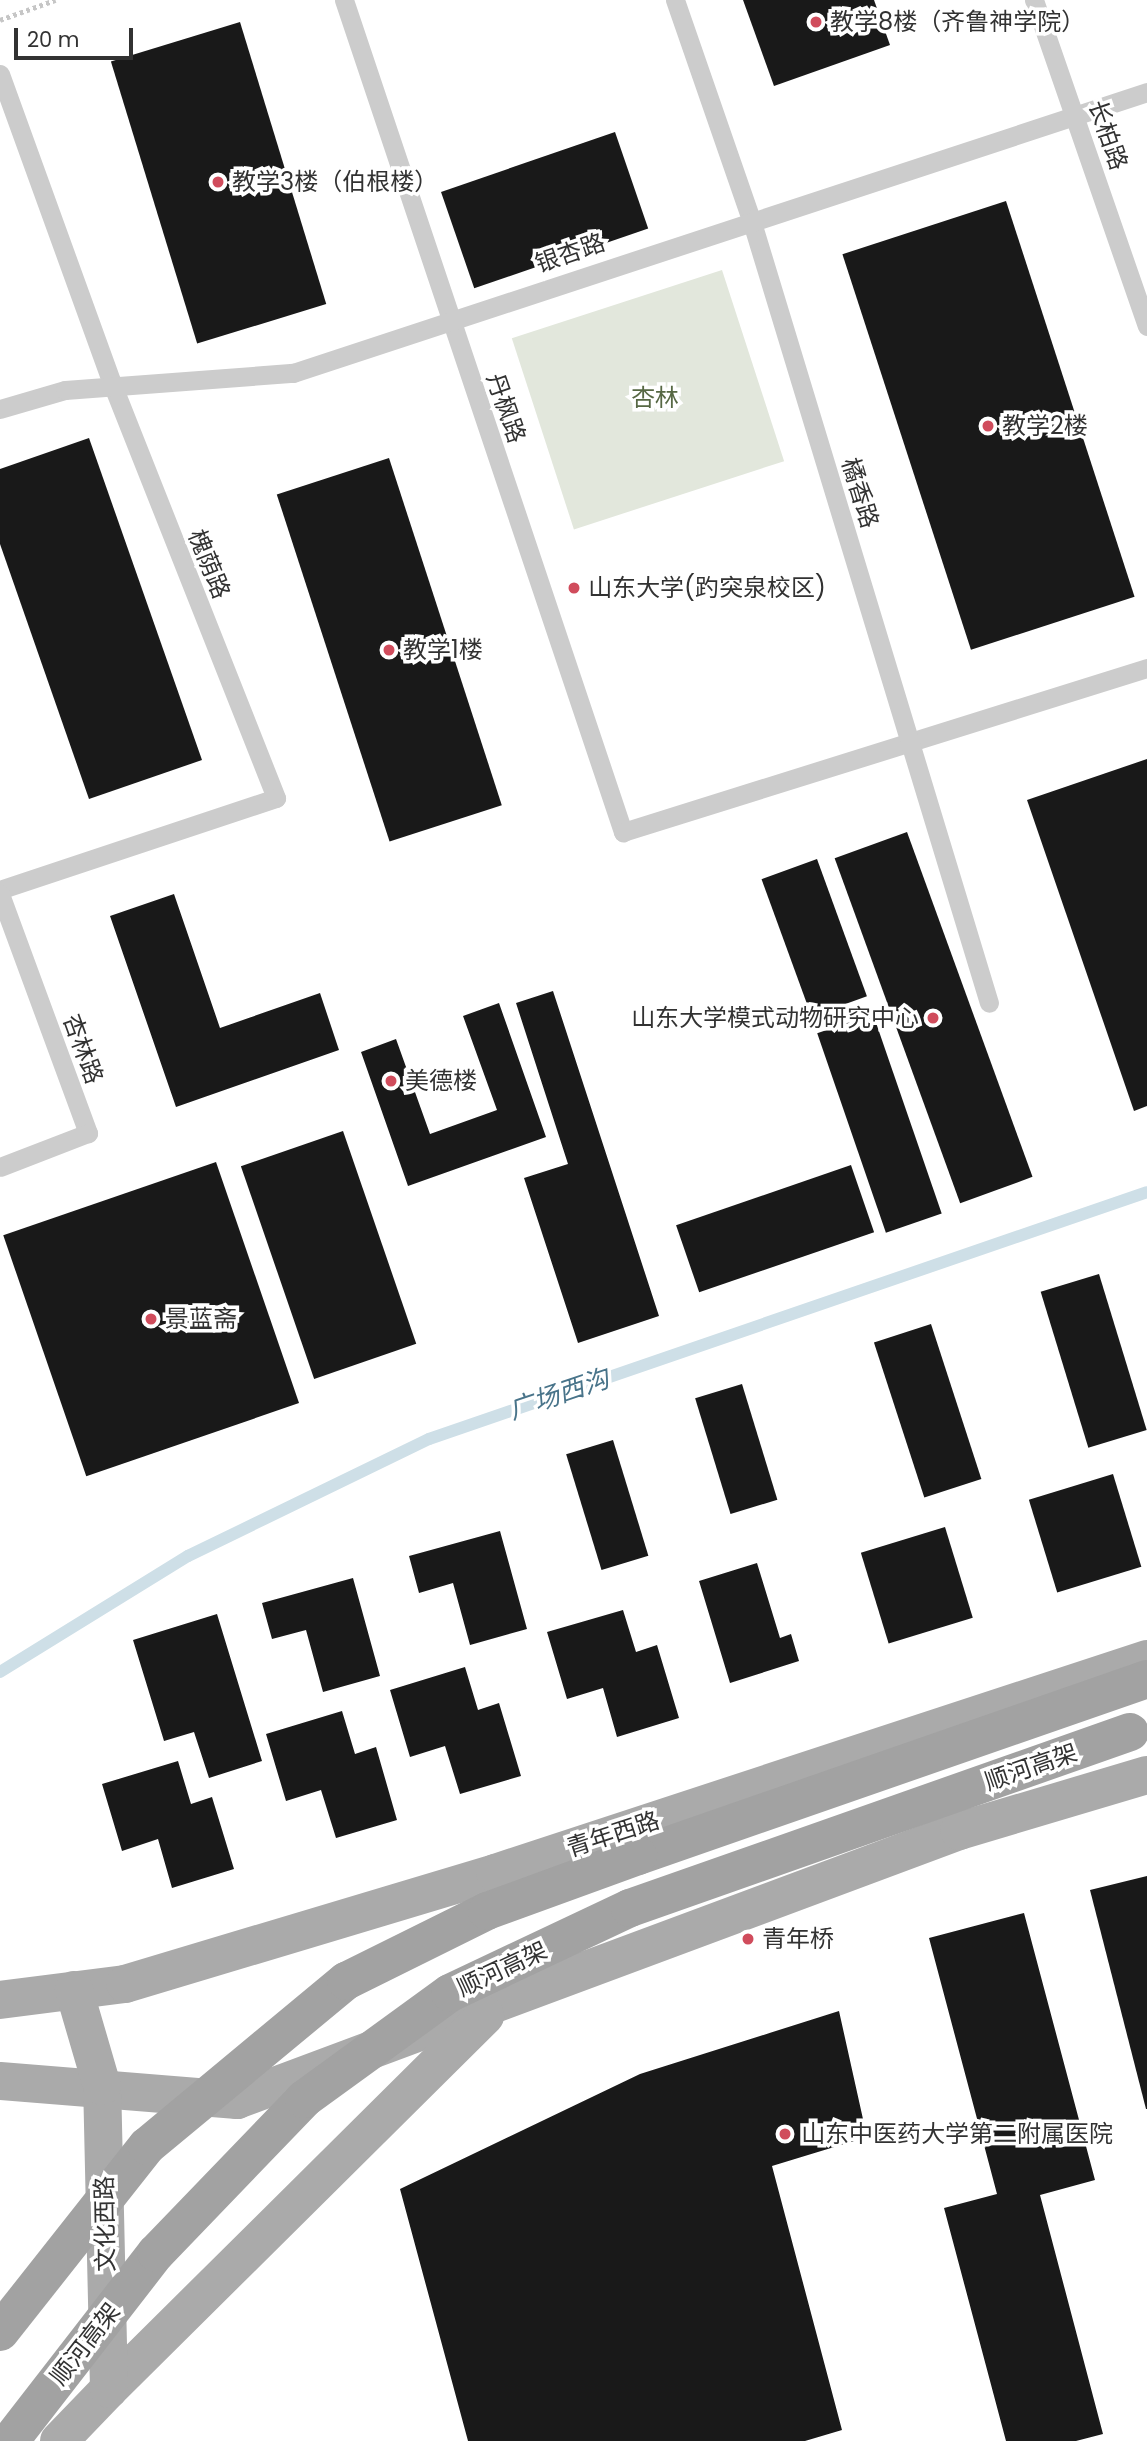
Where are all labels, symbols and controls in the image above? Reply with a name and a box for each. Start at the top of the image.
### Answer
place label: 教学8楼（齐鲁神学院） [830,8,1085,36]
scale bar [18,14,136,58]
marker: 教学8楼（齐鲁神学院） [808,14,824,30]
text: 20 m [27,25,80,54]
street label: 长柏路 [1083,96,1133,174]
place label: 教学3楼（伯根楼） [232,168,438,196]
marker: 教学3楼（伯根楼） [210,174,226,190]
street label: 银杏路 [531,228,609,278]
street label: 丹枫路 [481,369,531,447]
park label: 杏林 [631,384,679,412]
place label: 教学2楼 [1002,412,1088,440]
marker: 教学2楼 [980,418,996,434]
street label: 橘香路 [836,454,884,532]
street label: 槐荫路 [182,525,236,603]
place label: 山东大学(趵突泉校区) [588,574,826,602]
marker: 山东大学(趵突泉校区) [566,580,582,596]
place label: 教学1楼 [403,636,483,664]
marker: 教学1楼 [381,642,397,658]
place label: 山东大学模式动物研究中心 [631,1004,919,1032]
street label: 杏林路 [57,1010,109,1088]
marker: 山东大学模式动物研究中心 [925,1010,941,1026]
place label: 美德楼 [405,1067,477,1095]
marker: 美德楼 [383,1073,399,1089]
place label: 景蓝斋 [165,1305,237,1333]
marker: 景蓝斋 [143,1311,159,1327]
water label: 广场西沟 [505,1363,613,1427]
street label: 顺河高架 [981,1738,1081,1796]
street label: 青年西路 [563,1805,663,1863]
place label: 青年桥 [762,1925,834,1953]
marker: 青年桥 [740,1931,756,1947]
street label: 顺河高架 [452,1936,552,2002]
place label: 山东中医药大学第二附属医院 [801,2120,1113,2148]
marker: 山东中医药大学第二附属医院 [775,2124,795,2144]
street label: 文化西路 [90,2176,120,2272]
street label: 顺河高架 [44,2297,126,2391]

